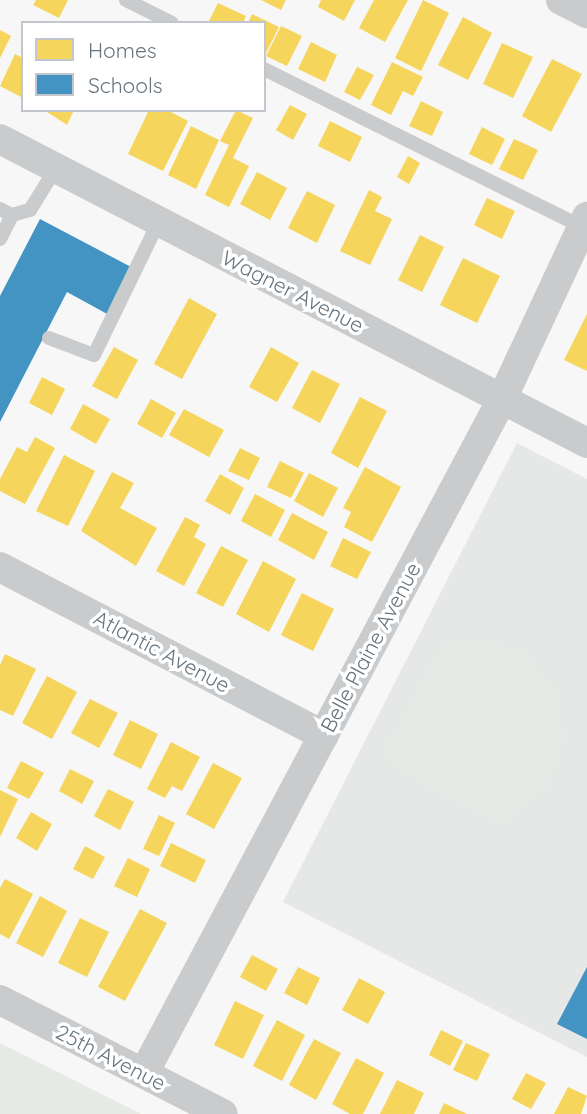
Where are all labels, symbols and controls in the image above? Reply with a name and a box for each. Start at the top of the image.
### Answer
legend [21,21,266,112]
text: Homes [88,37,157,63]
text: Schools [88,72,163,98]
street label: Wagner Avenue [218,244,368,338]
street label: Belle Plaine Avenue [315,558,425,736]
street label: Atlantic Avenue [90,605,234,697]
street label: 25th Avenue [52,1019,170,1095]

